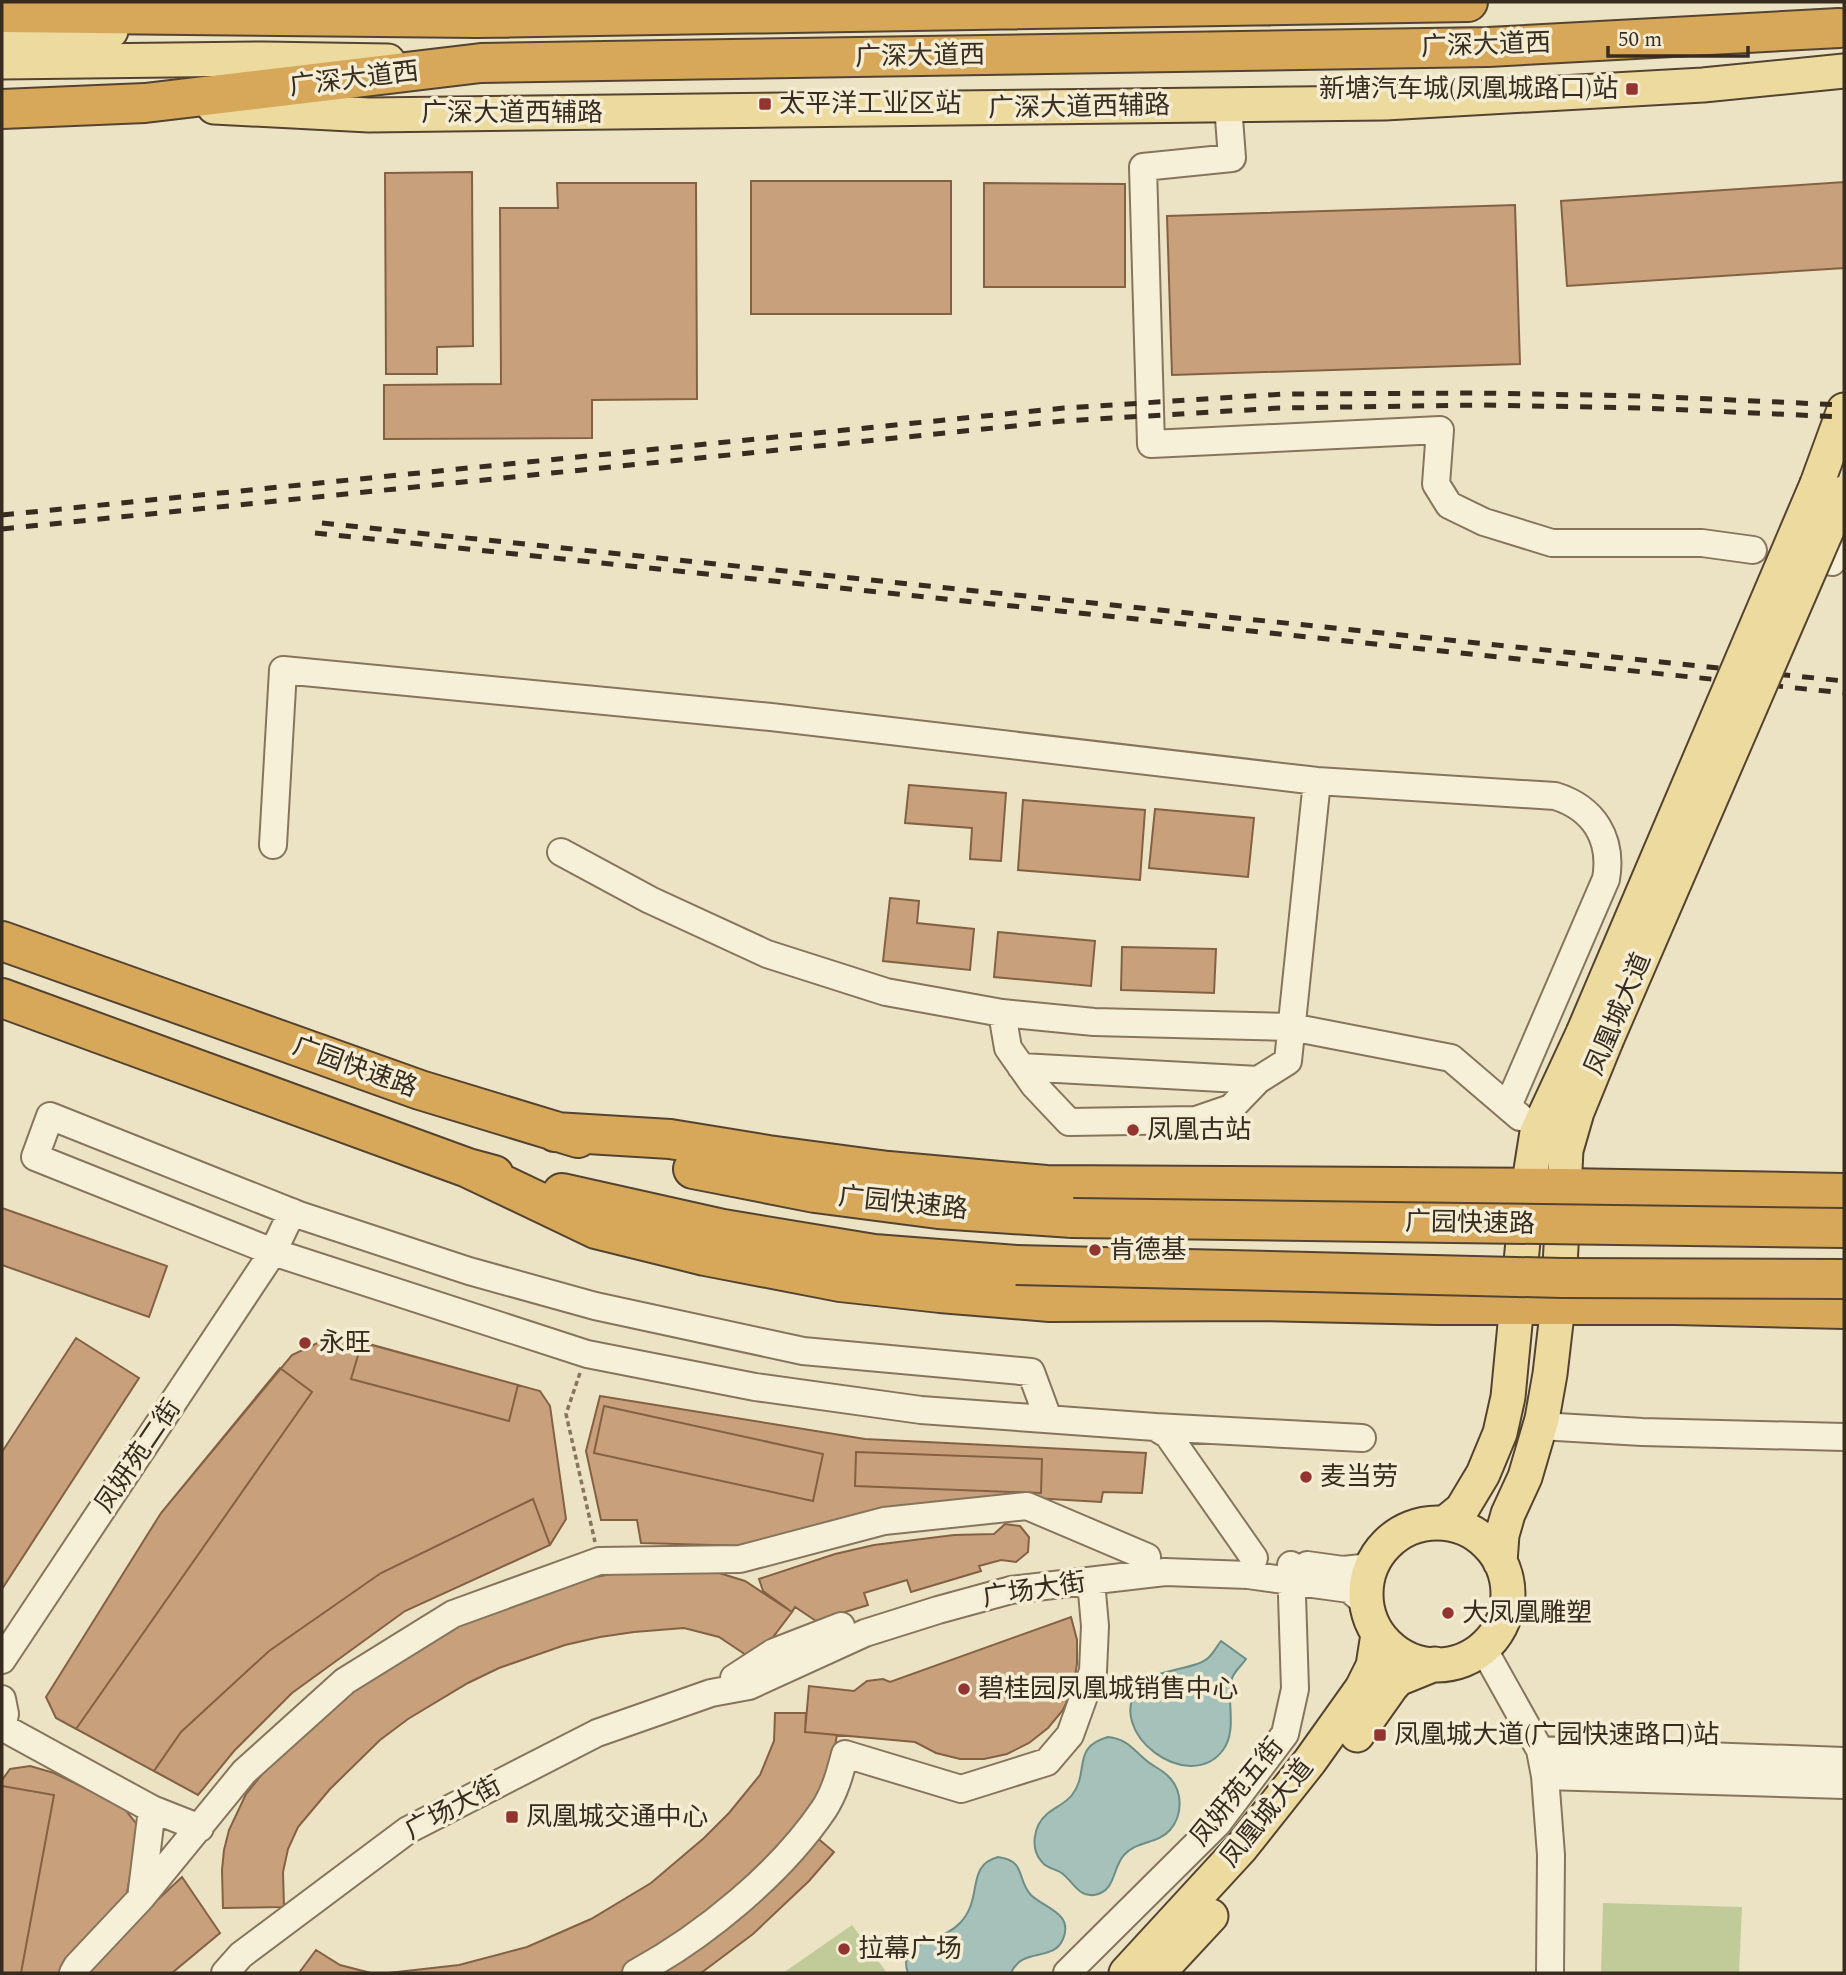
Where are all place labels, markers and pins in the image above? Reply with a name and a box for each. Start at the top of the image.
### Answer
place label: 新塘汽车城(凤凰城路口)站 [1319,69,1618,109]
marker: 新塘汽车城(凤凰城路口)站 [1624,81,1640,97]
place label: 太平洋工业区站 [779,84,961,124]
marker: 太平洋工业区站 [757,96,773,112]
place label: 凤凰古站 [1147,1110,1251,1150]
marker: 凤凰古站 [1125,1122,1141,1138]
place label: 肯德基 [1109,1230,1187,1270]
marker: 肯德基 [1087,1242,1103,1258]
place label: 永旺 [319,1323,371,1363]
marker: 永旺 [297,1335,313,1351]
place label: 麦当劳 [1320,1457,1398,1497]
marker: 麦当劳 [1298,1469,1314,1485]
place label: 大凤凰雕塑 [1462,1593,1592,1633]
marker: 大凤凰雕塑 [1440,1605,1456,1621]
place label: 碧桂园凤凰城销售中心 [978,1669,1238,1709]
marker: 碧桂园凤凰城销售中心 [956,1681,972,1697]
place label: 凤凰城大道(广园快速路口)站 [1394,1715,1719,1755]
marker: 凤凰城大道(广园快速路口)站 [1372,1727,1388,1743]
place label: 凤凰城交通中心 [526,1797,708,1837]
marker: 凤凰城交通中心 [504,1809,520,1825]
place label: 拉幕广场 [858,1929,962,1969]
marker: 拉幕广场 [836,1941,852,1957]

